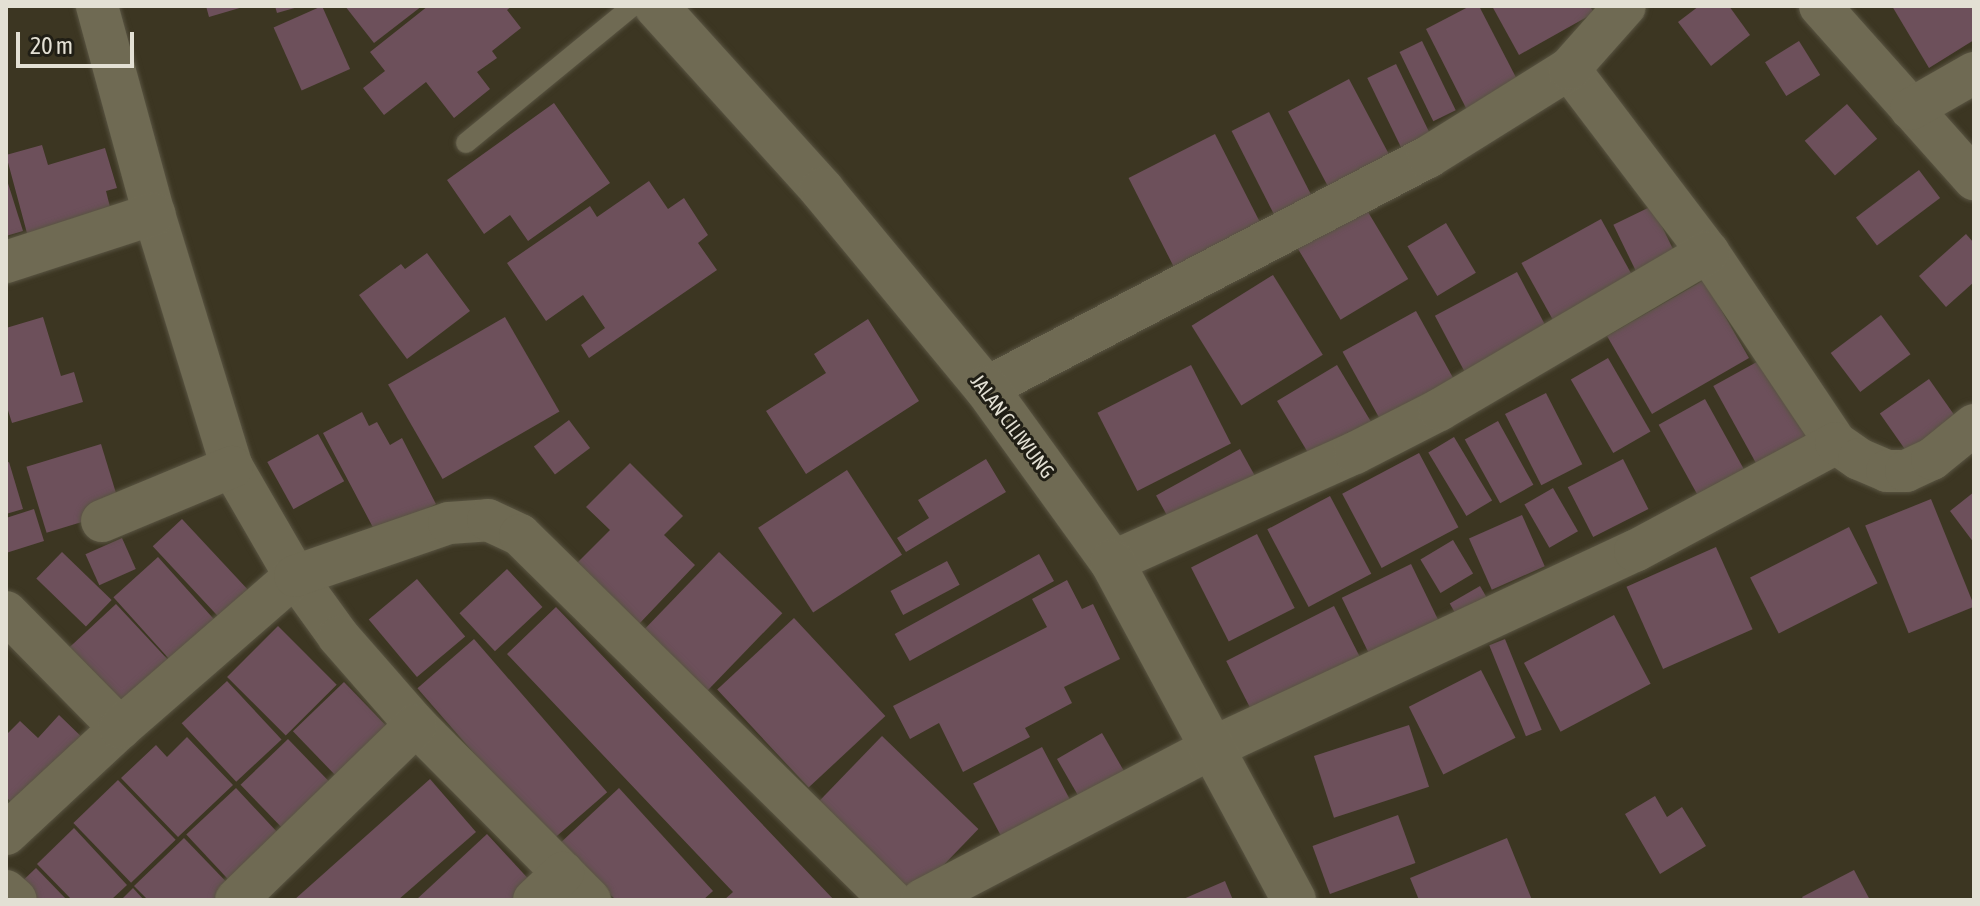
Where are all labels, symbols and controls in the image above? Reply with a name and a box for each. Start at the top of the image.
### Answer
scale bar [20,16,138,66]
text: 20 m [30,32,73,59]
street label: JALAN CILIWUNG [966,369,1060,483]

